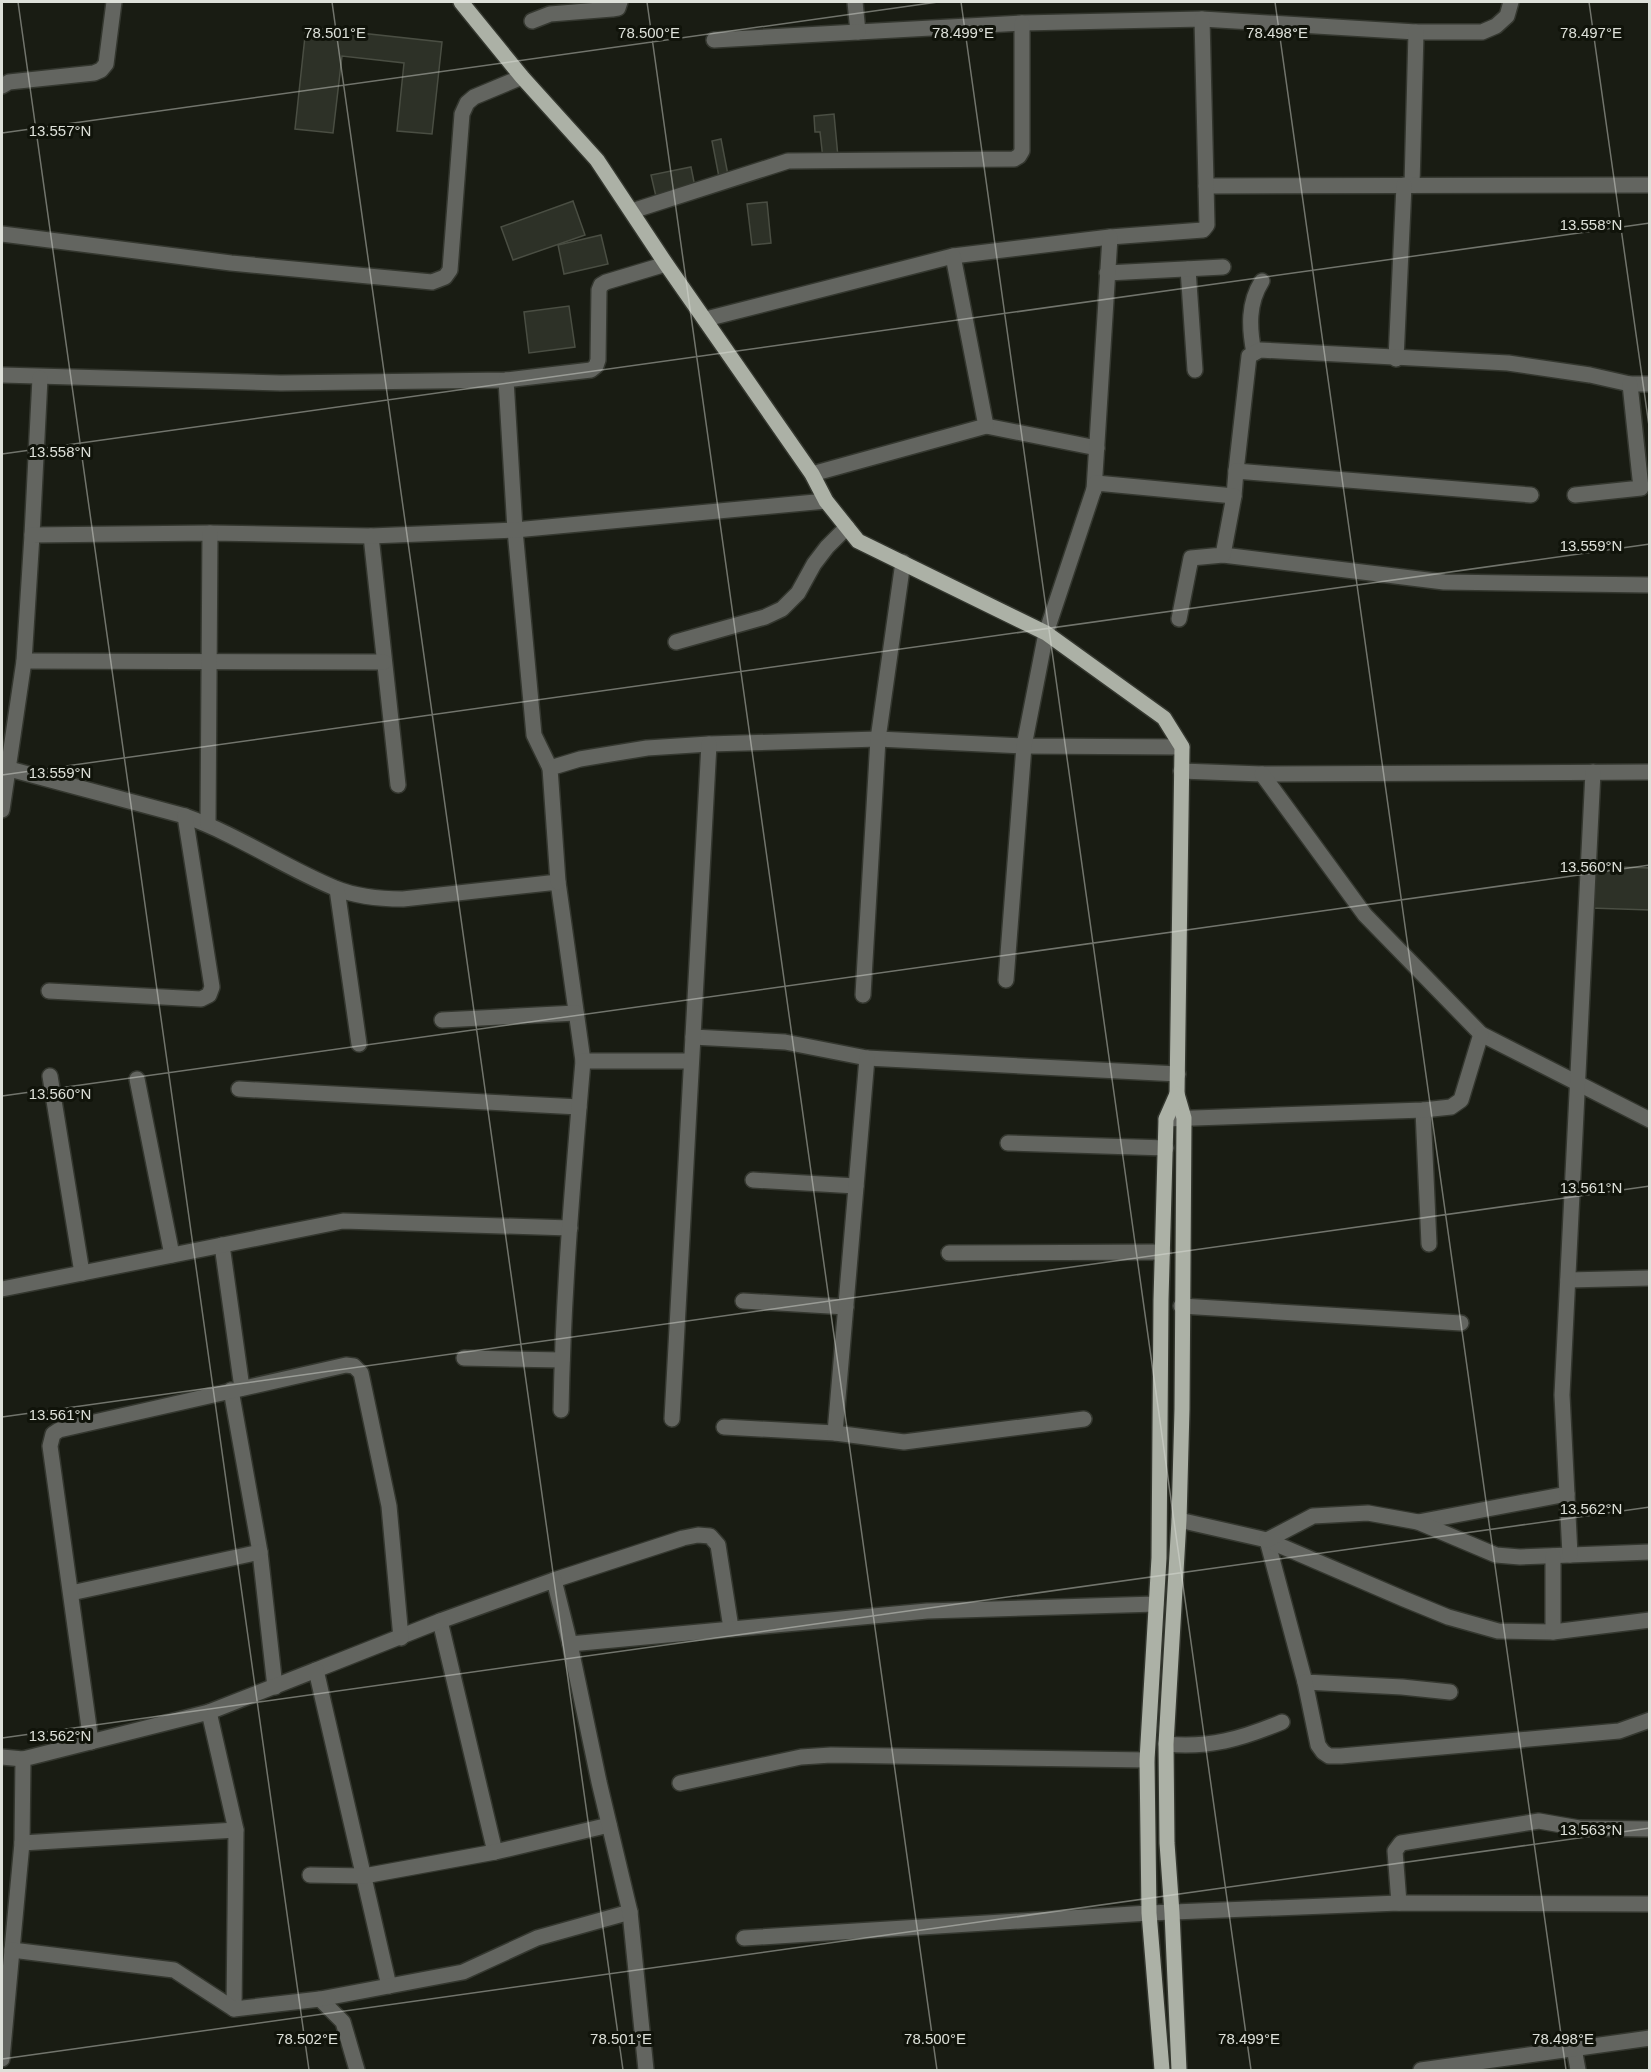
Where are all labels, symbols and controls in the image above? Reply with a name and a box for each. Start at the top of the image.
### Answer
text: 78.501°E [304,24,366,41]
text: 78.500°E [618,24,680,41]
text: 78.499°E [932,24,994,41]
text: 78.498°E [1246,24,1308,41]
text: 78.497°E [1560,24,1622,41]
text: 13.557°N [29,122,91,139]
text: 13.558°N [1560,216,1622,233]
text: 13.558°N [29,443,91,460]
text: 13.559°N [1560,537,1622,554]
text: 13.559°N [29,764,91,781]
text: 13.560°N [1560,858,1622,875]
text: 13.560°N [29,1085,91,1102]
text: 13.561°N [1560,1179,1622,1196]
text: 13.561°N [29,1406,91,1423]
text: 13.562°N [1560,1500,1622,1517]
text: 13.562°N [29,1727,91,1744]
text: 13.563°N [1560,1821,1622,1838]
text: 78.502°E [276,2030,338,2047]
text: 78.501°E [590,2030,652,2047]
text: 78.500°E [904,2030,966,2047]
text: 78.499°E [1218,2030,1280,2047]
text: 78.498°E [1532,2030,1594,2047]

